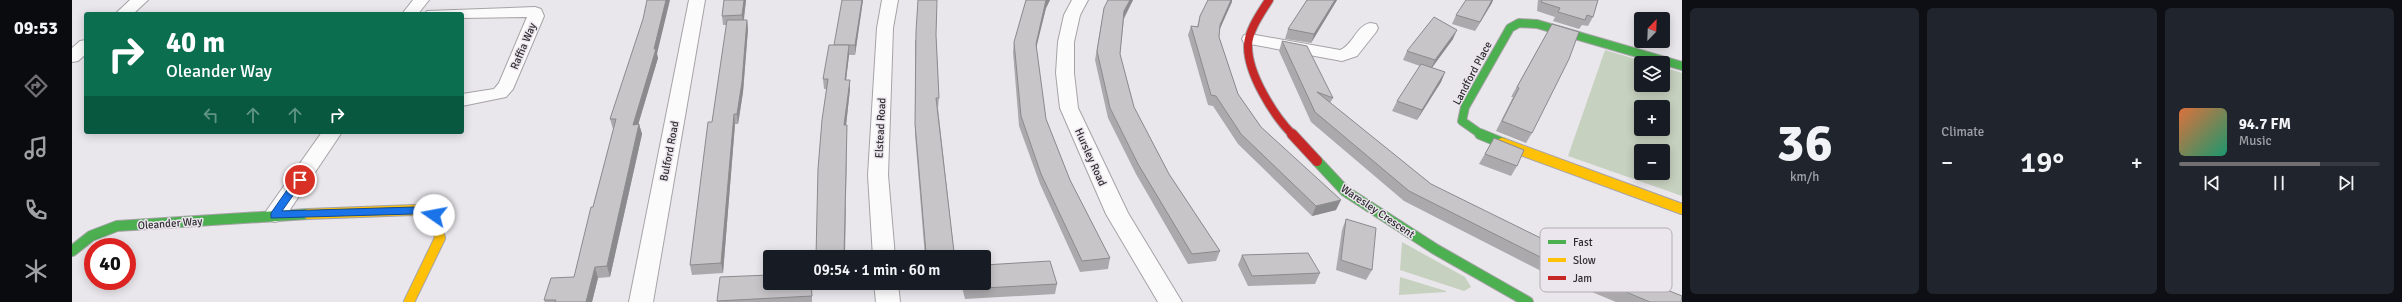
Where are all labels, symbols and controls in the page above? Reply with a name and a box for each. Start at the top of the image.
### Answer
north arrow [1634,12,1670,48]
map controls [1634,12,1670,180]
text: 09:53 [14,17,58,39]
street label: Raffia Way [508,20,539,71]
text: 40 m [166,26,225,60]
icon: right [100,28,152,80]
street label: Landford Place [1450,39,1495,107]
button: layers [1634,56,1670,92]
text: Oleander Way [166,60,272,82]
icon: directions [22,72,50,100]
street label: Elstead Road [872,97,889,159]
button: + [1634,100,1670,136]
icon: left [200,104,222,126]
icon: ahead [242,104,264,126]
icon: ahead [284,104,306,126]
icon: right [326,104,348,126]
text: 36 [1777,111,1833,175]
text: 94.7 FM [2239,115,2291,133]
street label: Bulford Road [657,120,682,182]
text: Climate [1941,124,1984,140]
street label: Hursley Road [1072,126,1109,188]
text: Music [2239,133,2272,149]
icon: music [22,134,50,162]
button: − [1634,144,1670,180]
text: 19° [2020,144,2064,181]
text: − [1941,149,1953,176]
text: + [2131,149,2143,176]
pin [283,163,317,197]
icon: arrive [289,169,311,191]
text: km/h [1790,169,1819,185]
icon: previous [2201,172,2223,194]
icon: pause [2268,172,2290,194]
icon: next [2335,172,2357,194]
street label: Waresley Crescent [1338,182,1417,241]
position arrow [413,194,455,236]
icon: phone [22,196,50,224]
street label: Oleander Way [137,215,204,232]
legend [1540,228,1672,292]
text: Fast [1573,236,1593,249]
speed limit sign: 40 [84,238,136,290]
text: Slow [1573,254,1596,267]
icon: climate [22,257,50,285]
text: 09:54 · 1 min · 60 m [814,261,940,279]
text: Jam [1573,272,1592,285]

